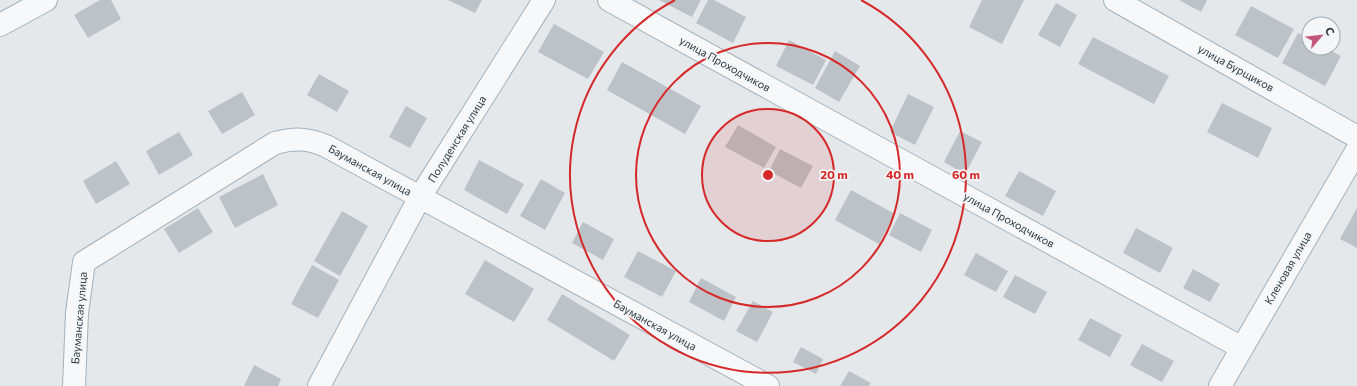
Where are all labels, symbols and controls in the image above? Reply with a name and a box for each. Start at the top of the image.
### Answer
north arrow [1301,16,1341,56]
text: С [1323,25,1338,38]
street label: улица Проходчиков [678,33,773,94]
street label: улица Бурщиков [1196,41,1277,94]
street label: Полуденская улица [425,93,489,185]
street label: Бауманская улица [326,141,414,198]
text: 20 m [820,167,848,181]
text: 40 m [886,167,914,181]
text: 60 m [952,167,980,181]
centre of rings [761,168,775,182]
street label: улица Проходчиков [962,189,1057,250]
street label: Кленовая улица [1261,229,1314,306]
street label: Бауманская улица [68,271,89,365]
street label: Бауманская улица [611,296,699,353]

